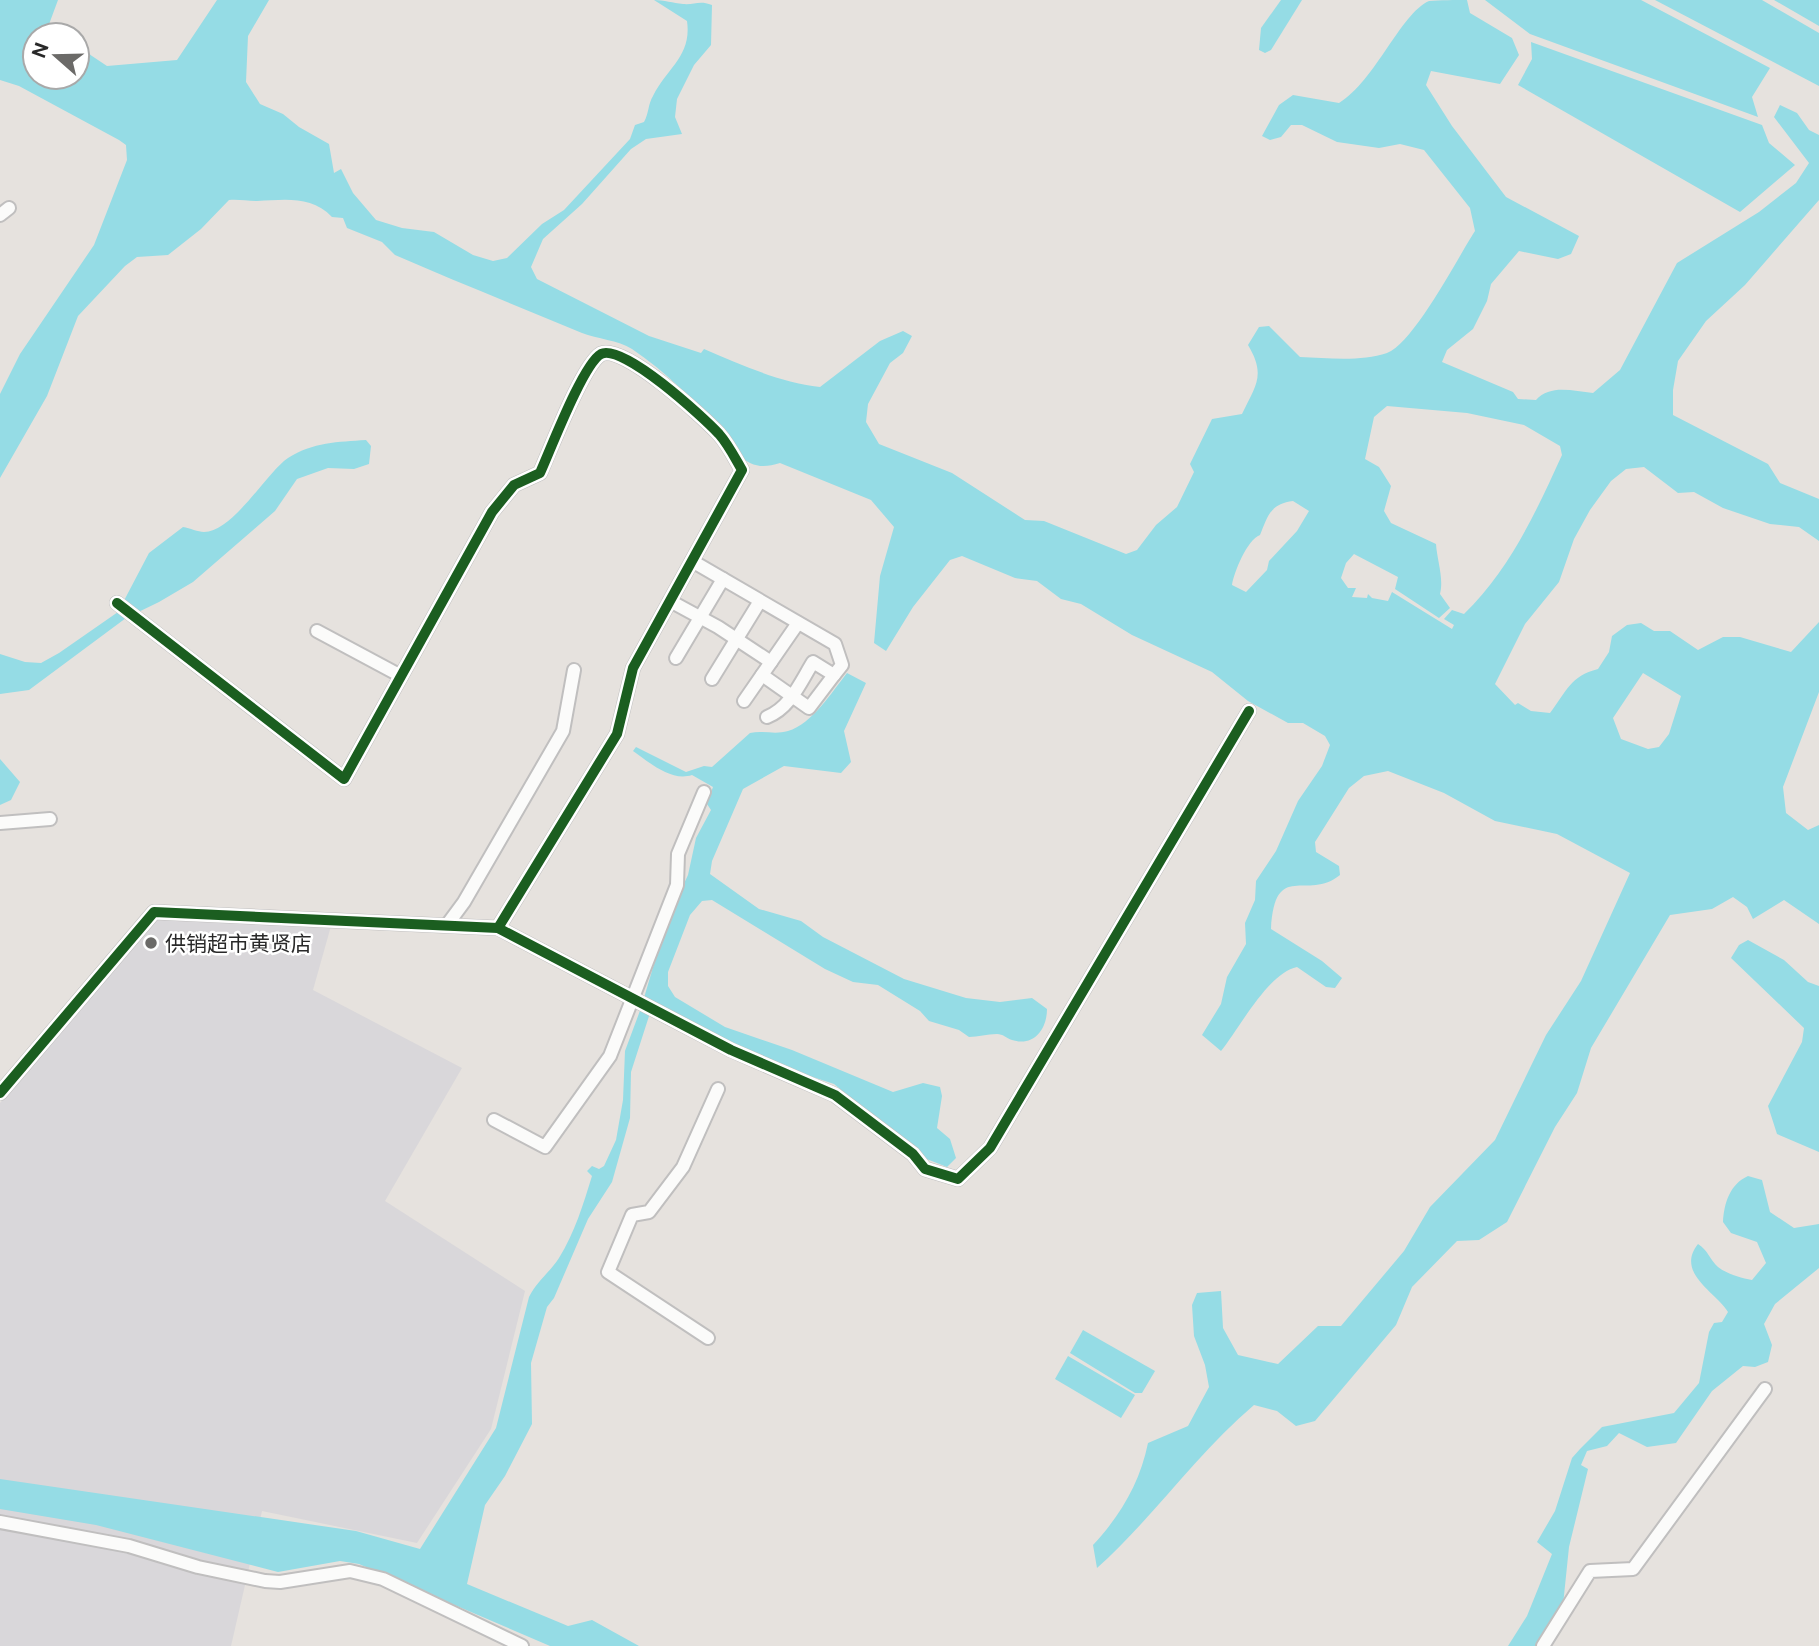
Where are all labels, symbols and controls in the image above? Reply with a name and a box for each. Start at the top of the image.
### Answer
north arrow [21,21,91,91]
text: N [27,39,53,61]
place label: 供销超市黄贤店 [165,931,312,956]
marker: 供销超市黄贤店 [143,935,159,951]

